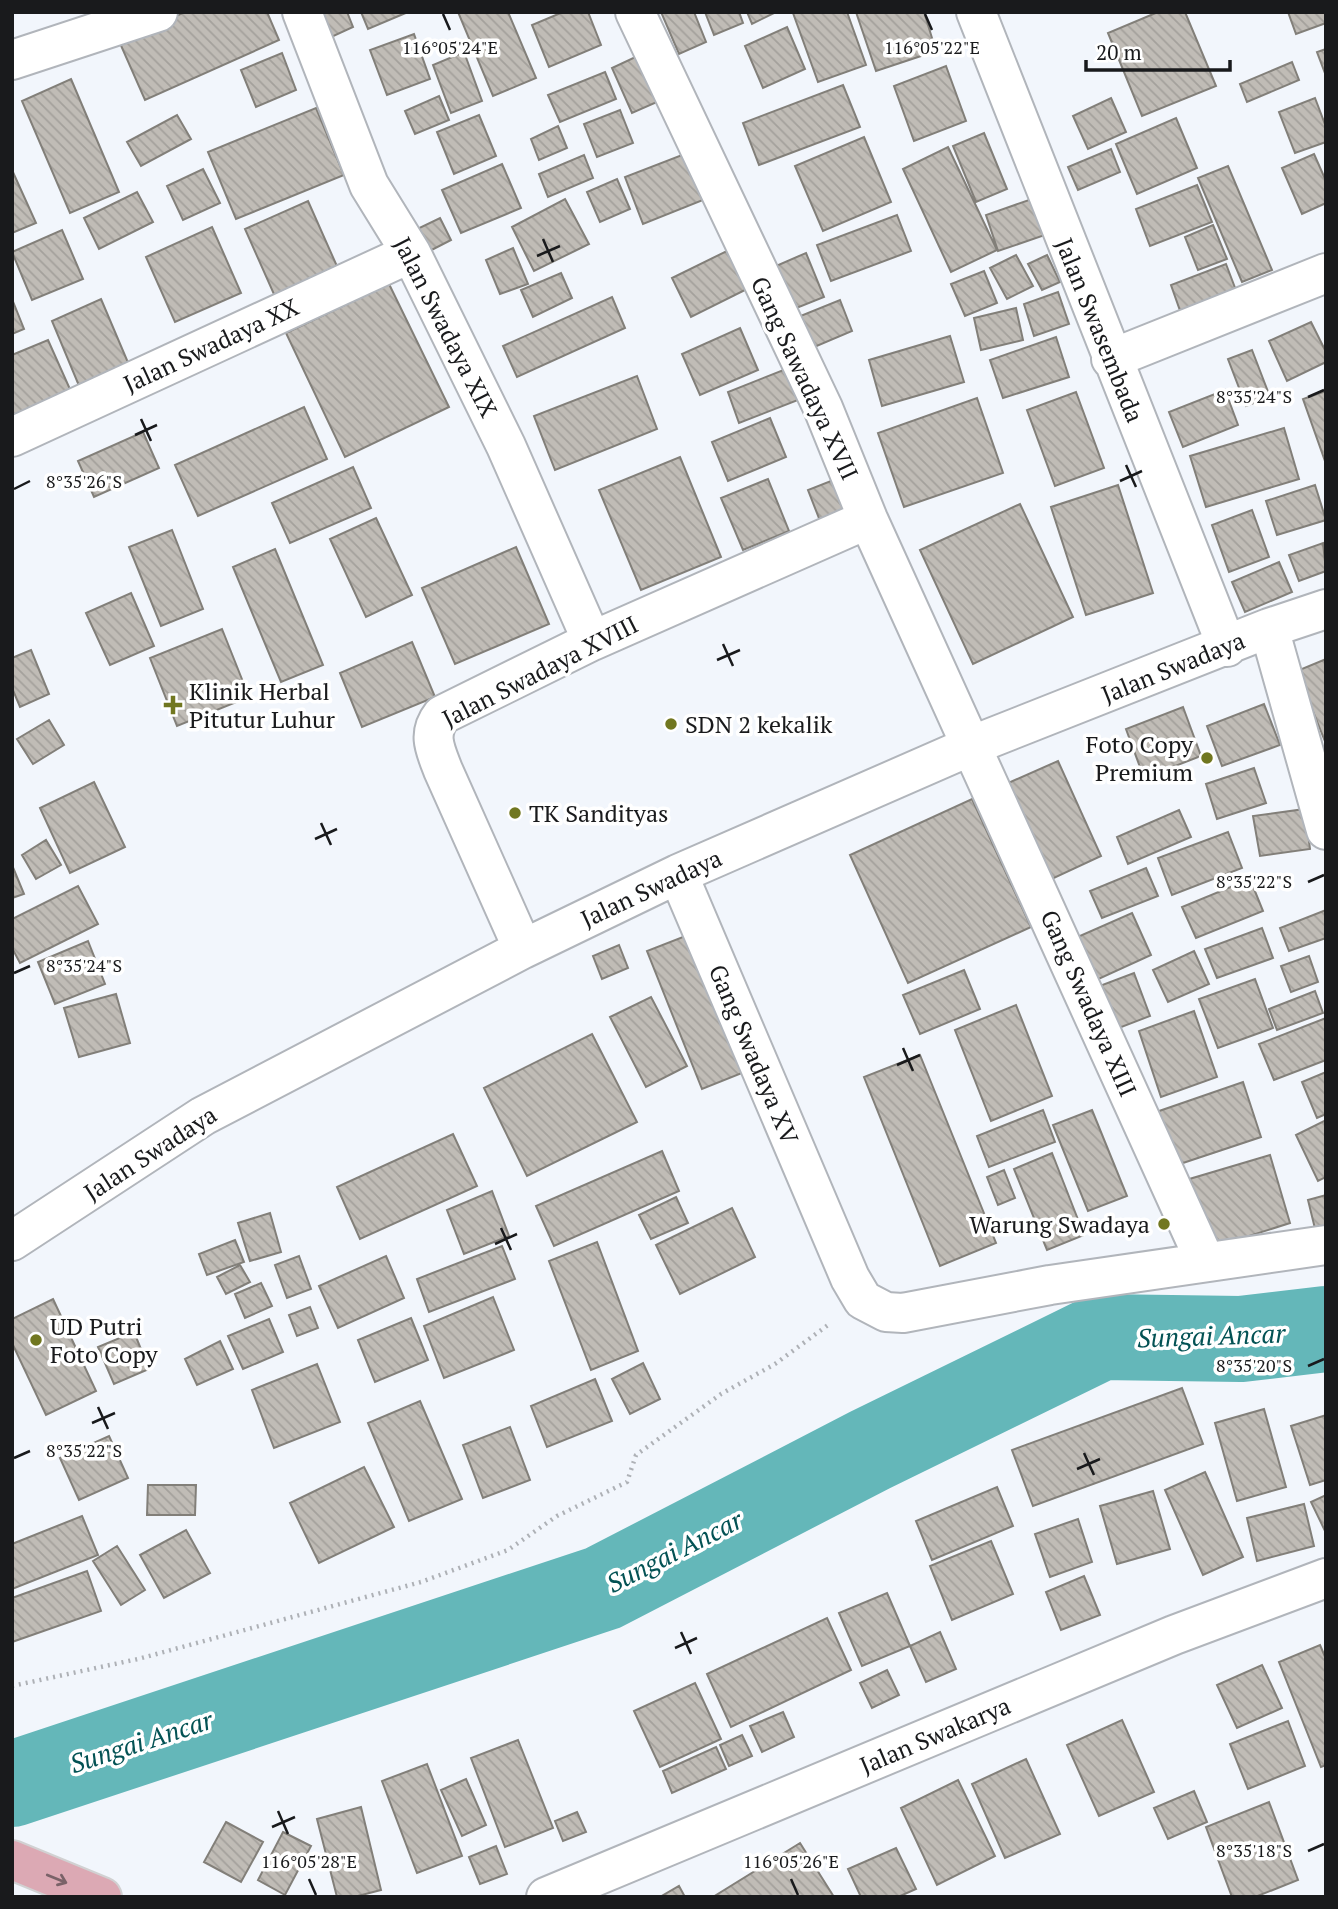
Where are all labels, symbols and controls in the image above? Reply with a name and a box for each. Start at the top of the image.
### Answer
scale bar [1086,28,1230,72]
text: 116°05'24"E [402,35,498,59]
text: 116°05'22"E [884,35,980,59]
text: 20 m [1096,38,1142,66]
street label: Jalan Swadaya XIX [387,231,505,423]
street label: Jalan Swasembada [1048,233,1152,427]
street label: Gang Sawadaya XVII [744,271,866,485]
street label: Jalan Swadaya XX [118,290,304,400]
text: 8°35'24"S [1216,384,1292,408]
text: 8°35'26"S [46,469,122,493]
street label: Jalan Swadaya XVIII [437,608,643,734]
street label: Jalan Swadaya [1097,624,1249,710]
place label: Klinik Herbal Pitutur Luhur [189,675,336,735]
marker: Klinik Herbal Pitutur Luhur [163,695,183,715]
place label: SDN 2 kekalik [685,708,833,740]
marker: SDN 2 kekalik [663,716,679,732]
place label: Foto Copy Premium [1086,728,1194,788]
marker: Foto Copy Premium [1199,750,1215,766]
place label: TK Sandityas [529,797,669,829]
marker: TK Sandityas [507,805,523,821]
street label: Jalan Swadaya [575,841,727,935]
text: 8°35'22"S [1216,869,1292,893]
street label: Gang Swadaya XIII [1034,905,1144,1101]
text: 8°35'24"S [46,953,122,977]
street label: Gang Swadaya XV [702,959,806,1149]
street label: Jalan Swadaya [78,1098,222,1208]
place label: Warung Swadaya [969,1208,1150,1240]
marker: Warung Swadaya [1156,1216,1172,1232]
place label: UD Putri Foto Copy [50,1310,158,1370]
water label: Sungai Ancar [1136,1315,1287,1355]
marker: UD Putri Foto Copy [28,1332,44,1348]
text: 8°35'20"S [1216,1353,1292,1377]
text: 8°35'22"S [46,1438,122,1462]
water label: Sungai Ancar [600,1502,749,1600]
street label: Jalan Swakarya [855,1689,1015,1781]
water label: Sungai Ancar [65,1702,218,1780]
text: 8°35'18"S [1216,1838,1292,1862]
text: 116°05'28"E [261,1849,357,1873]
text: 116°05'26"E [743,1849,839,1873]
one-way arrow [46,1873,68,1886]

